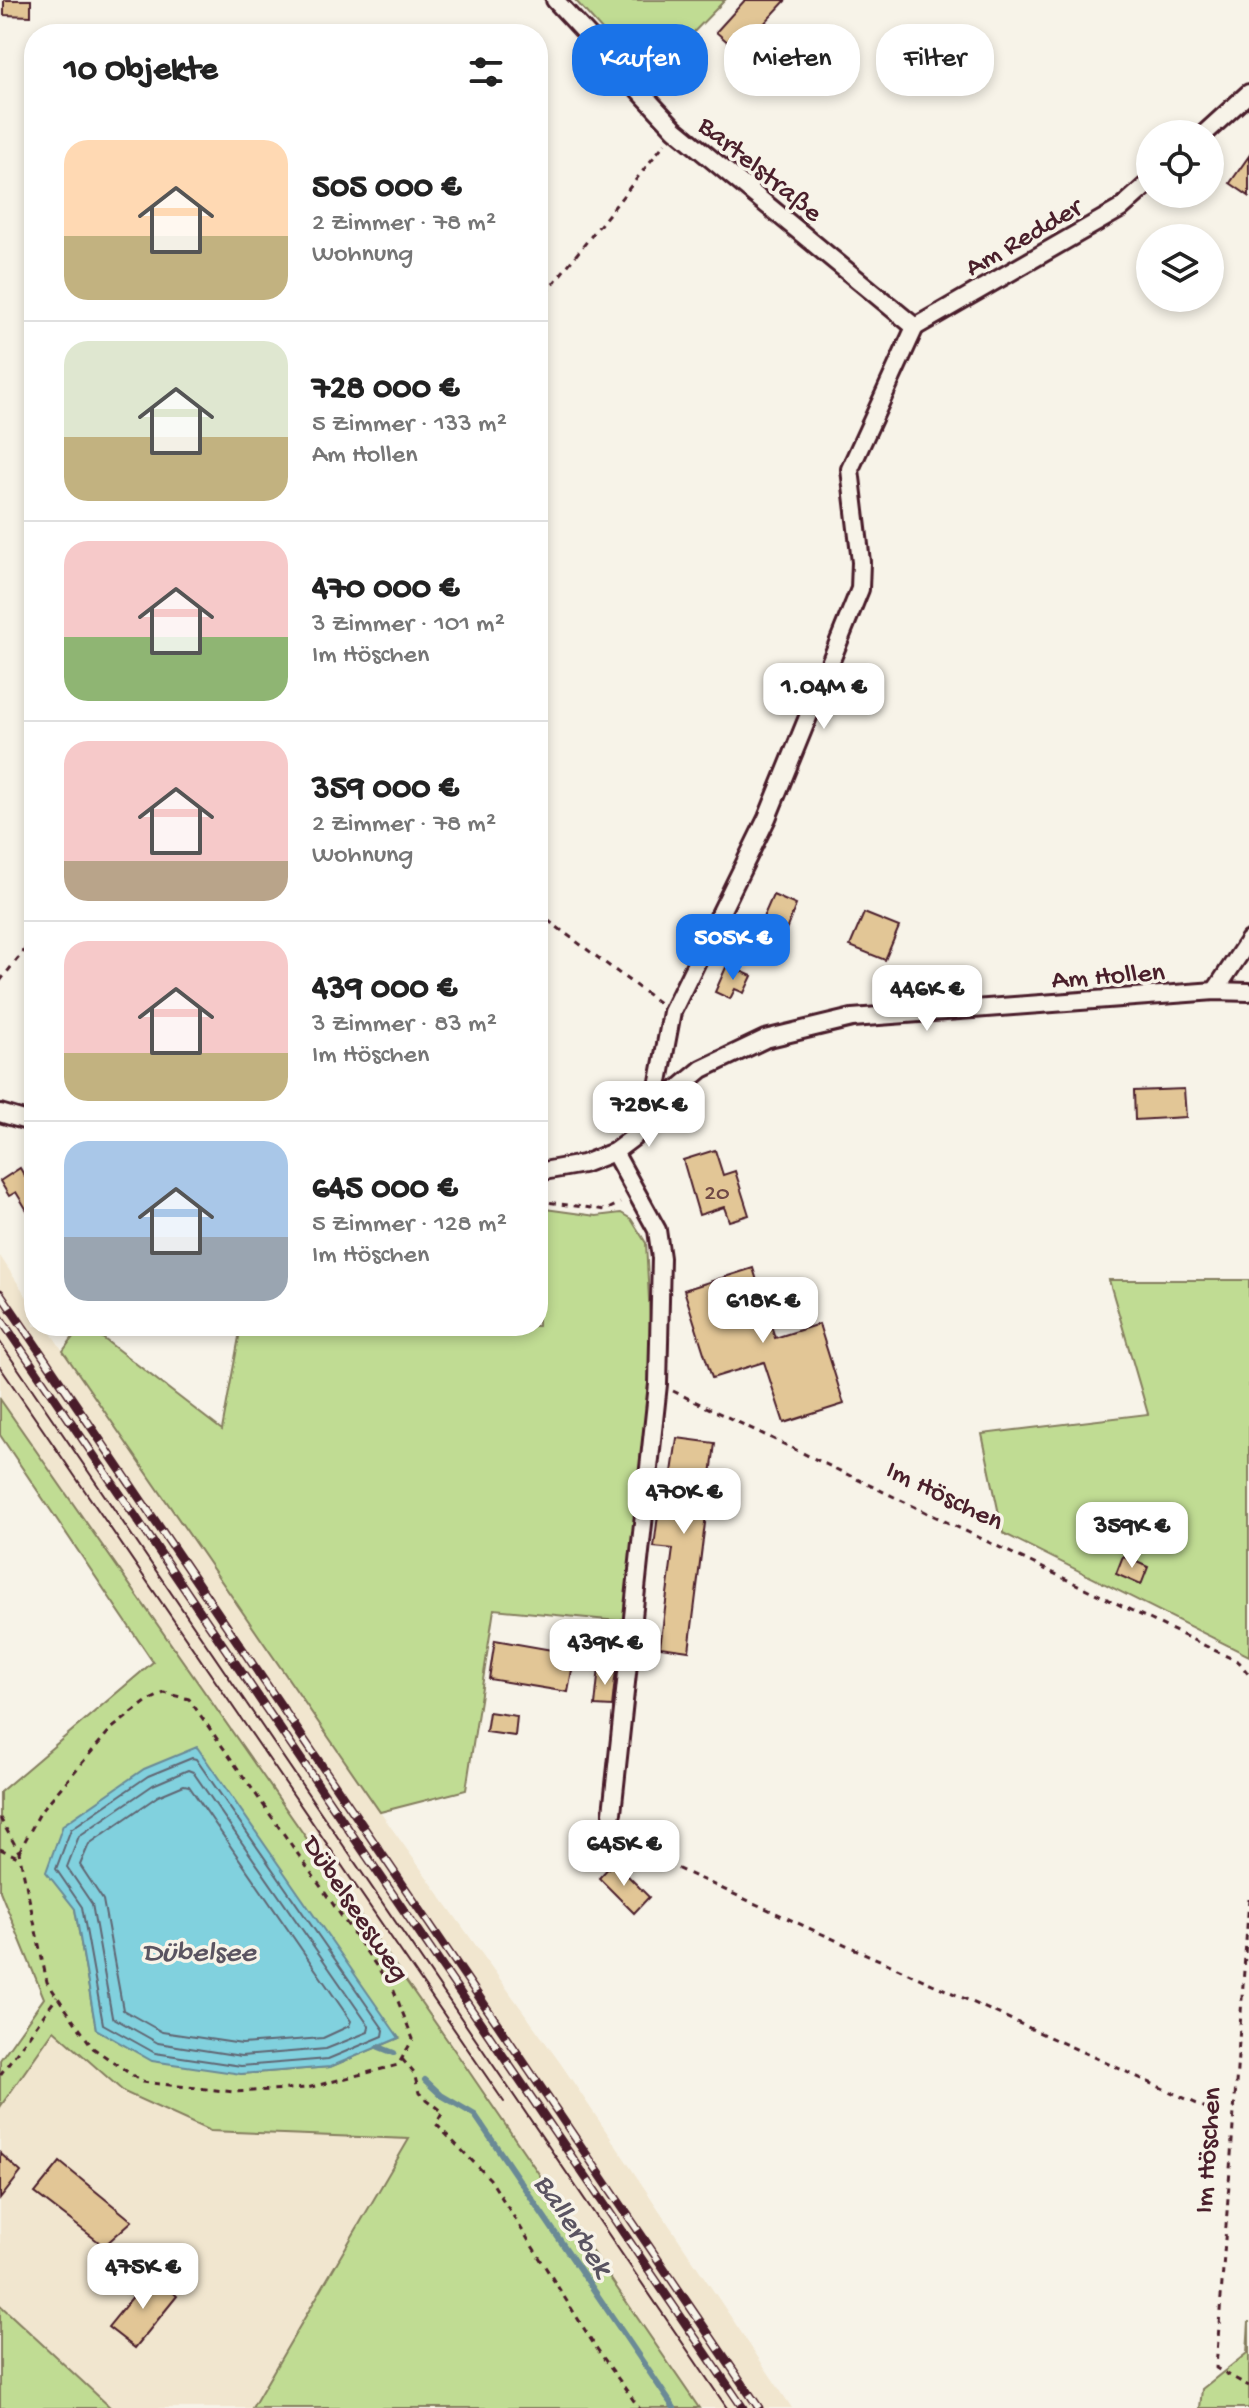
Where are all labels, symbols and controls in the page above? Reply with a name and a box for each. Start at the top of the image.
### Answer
chip: Kaufen [572,24,708,96]
chip: Mieten [724,24,860,96]
chip: Filter [876,24,994,96]
icon: filters [464,50,508,94]
text: 10 Objekte [64,52,218,92]
street label: Bartelstraße [690,110,828,231]
map controls [1136,120,1224,312]
button: locate [1136,120,1224,208]
text: 505 000 € [312,169,461,209]
icon: home [128,172,224,268]
street label: Am Redder [960,191,1090,286]
text: 2 Zimmer · 78 m² [312,209,496,240]
button: layers [1136,224,1224,312]
text: Wohnung [312,240,413,271]
text: 728 000 € [312,370,459,410]
icon: home [128,373,224,469]
text: 5 Zimmer · 133 m² [312,410,507,441]
text: Am Hollen [312,441,418,472]
text: 470 000 € [312,570,459,610]
icon: home [128,573,224,669]
text: 3 Zimmer · 101 m² [312,610,505,641]
text: Im Höschen [312,641,429,672]
pin: 1.04M € [750,663,898,731]
text: 1.04M € [781,673,867,704]
text: 359 000 € [312,770,459,810]
icon: home [128,773,224,869]
text: 2 Zimmer · 78 m² [312,810,496,841]
text: Wohnung [312,841,413,872]
pin: 505K € [668,914,798,982]
text: 505K € [694,924,772,955]
street label: Am Hollen [1050,957,1167,998]
pin: 446K € [862,965,992,1033]
text: 439 000 € [312,970,457,1010]
icon: home [128,973,224,1069]
text: 446K € [890,975,964,1006]
text: 3 Zimmer · 83 m² [312,1010,497,1041]
text: Im Höschen [312,1041,429,1072]
pin: 728K € [584,1081,714,1149]
text: 728K € [611,1091,687,1122]
text: 645 000 € [312,1170,457,1210]
icon: home [128,1173,224,1269]
house number: 20 [704,1180,730,1209]
text: 5 Zimmer · 128 m² [312,1210,507,1241]
text: Im Höschen [312,1241,429,1272]
pin: 618K € [698,1277,828,1345]
text: 618K € [726,1287,800,1318]
street label: Im Höschen [880,1455,1009,1540]
pin: 470K € [619,1468,749,1536]
text: 470K € [646,1478,722,1509]
pin: 359K € [1067,1502,1197,1570]
text: 359K € [1094,1512,1170,1543]
pin: 439K € [540,1619,670,1687]
text: 439K € [568,1629,642,1660]
pin: 645K € [559,1820,689,1888]
street label: Dübelseesweg [292,1829,415,1989]
text: 645K € [586,1830,662,1861]
water label: Dübelsee [142,1937,257,1972]
street label: Im Höschen [1189,2085,1230,2214]
water label: Ballerbek [524,2169,620,2287]
pin: 475K € [78,2243,208,2311]
text: 475K € [105,2253,181,2284]

